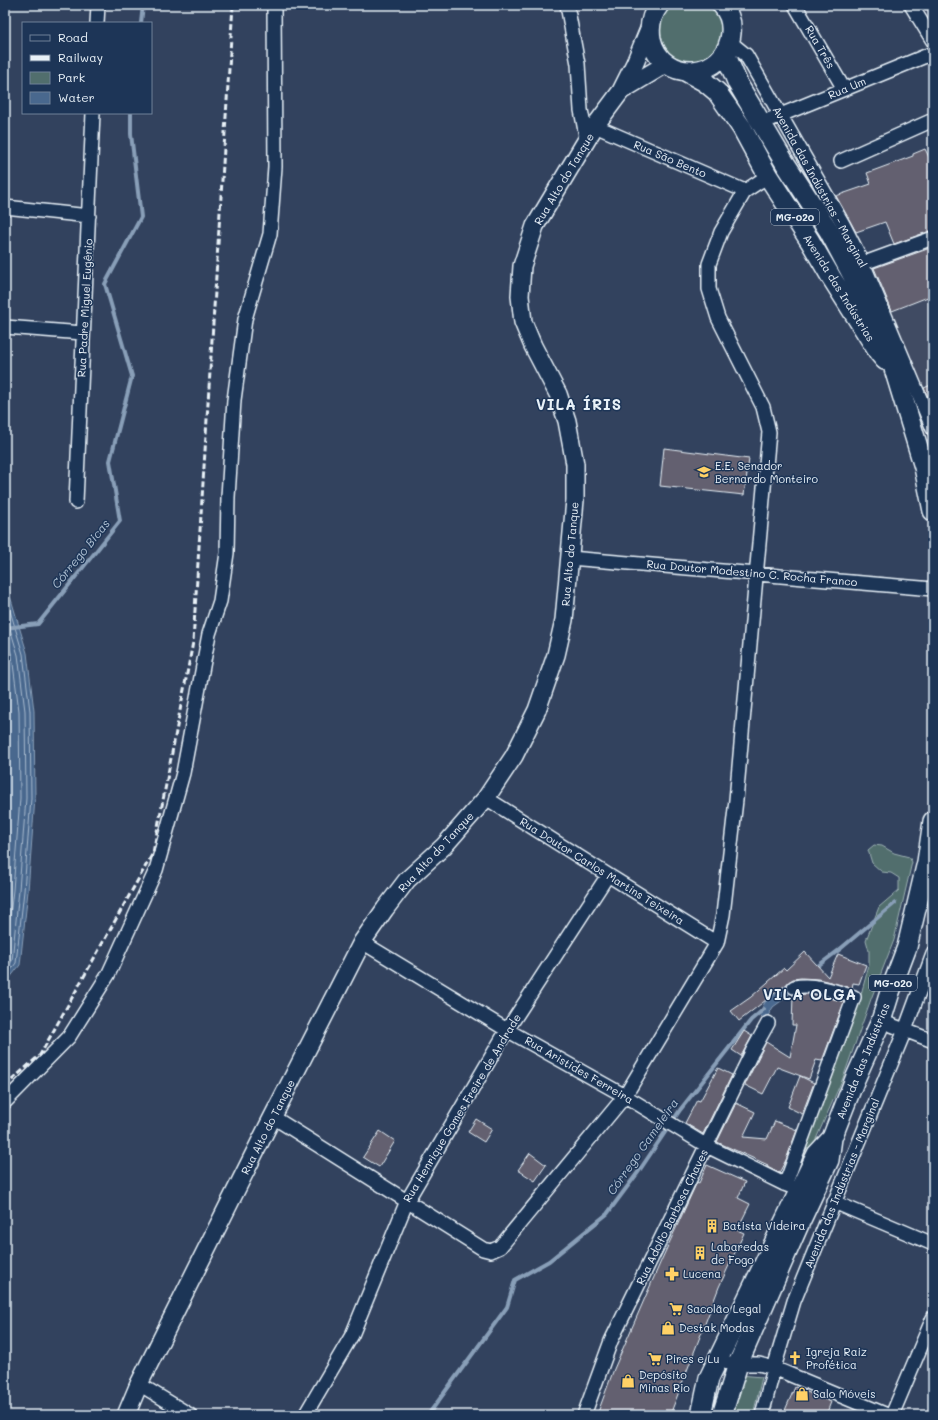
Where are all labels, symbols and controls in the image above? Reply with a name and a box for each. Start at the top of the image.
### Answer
legend [22,22,152,114]
street label: Rua Três [802,22,839,71]
text: Road [58,29,88,45]
text: Railway [58,49,103,65]
text: Park [58,69,85,85]
street label: Rua Um [826,73,868,102]
text: Water [58,89,95,105]
street label: Avenida das Indústrias - Marginal [770,103,871,270]
street label: Rua Alto do Tanque [530,130,597,227]
street label: Rua São Bento [632,136,709,181]
road number: MG-020 [771,209,819,225]
street label: Avenida das Indústrias [800,231,879,344]
street label: Rua Padre Miguel Eugênio [73,238,96,378]
district label: VILA ÍRIS [536,394,622,414]
place label: E.E. Senador Bernardo Monteiro [715,458,819,486]
school or university icon: E.E. Senador Bernardo Monteiro [696,464,712,480]
street label: Rua Alto do Tanque [557,501,582,607]
water label: Córrego Bicas [47,515,113,591]
street label: Rua Doutor Modestino C. Rocha Franco [646,556,859,589]
street label: Rua Alto do Tanque [394,808,477,895]
street label: Rua Doutor Carlos Martins Teixeira [517,814,687,928]
road number: MG-020 [869,975,917,991]
district label: VILA OLGA [763,984,857,1004]
street label: Avenida das Indústrias [832,1001,893,1121]
street label: Rua Henrique Gomes Freire de Andrade [399,1011,524,1205]
street label: Rua Aristides Ferreira [522,1032,636,1107]
street label: Rua Alto do Tanque [237,1077,298,1177]
water label: Córrego Gameleira [603,1095,681,1198]
street label: Avenida das Indústrias - Marginal [800,1096,883,1270]
street label: Rua Adolfo Barbosa Chaves [632,1147,711,1287]
building icon: Batista Videira [704,1218,720,1234]
place label: Batista Videira [723,1218,806,1233]
place label: Labaredas de Fogo [711,1239,769,1267]
building icon: Labaredas de Fogo [692,1245,708,1261]
pharmacy icon: Lucena [664,1266,680,1282]
place label: Lucena [683,1266,721,1281]
supermarket icon: Sacolão Legal [668,1301,684,1317]
place label: Sacolão Legal [687,1301,761,1316]
shop icon: Destak Modas [660,1320,676,1336]
place label: Destak Modas [679,1320,754,1335]
place label: Igreja Raiz Profética [806,1344,867,1372]
church icon: Igreja Raiz Profética [787,1350,803,1366]
supermarket icon: Pires e Lu [647,1351,663,1367]
place label: Pires e Lu [666,1351,719,1366]
place label: Depósito Minas Rio [639,1367,690,1395]
shop icon: Depósito Minas Rio [620,1373,636,1389]
shop icon: Salo Móveis [794,1386,810,1402]
place label: Salo Móveis [813,1386,875,1401]

